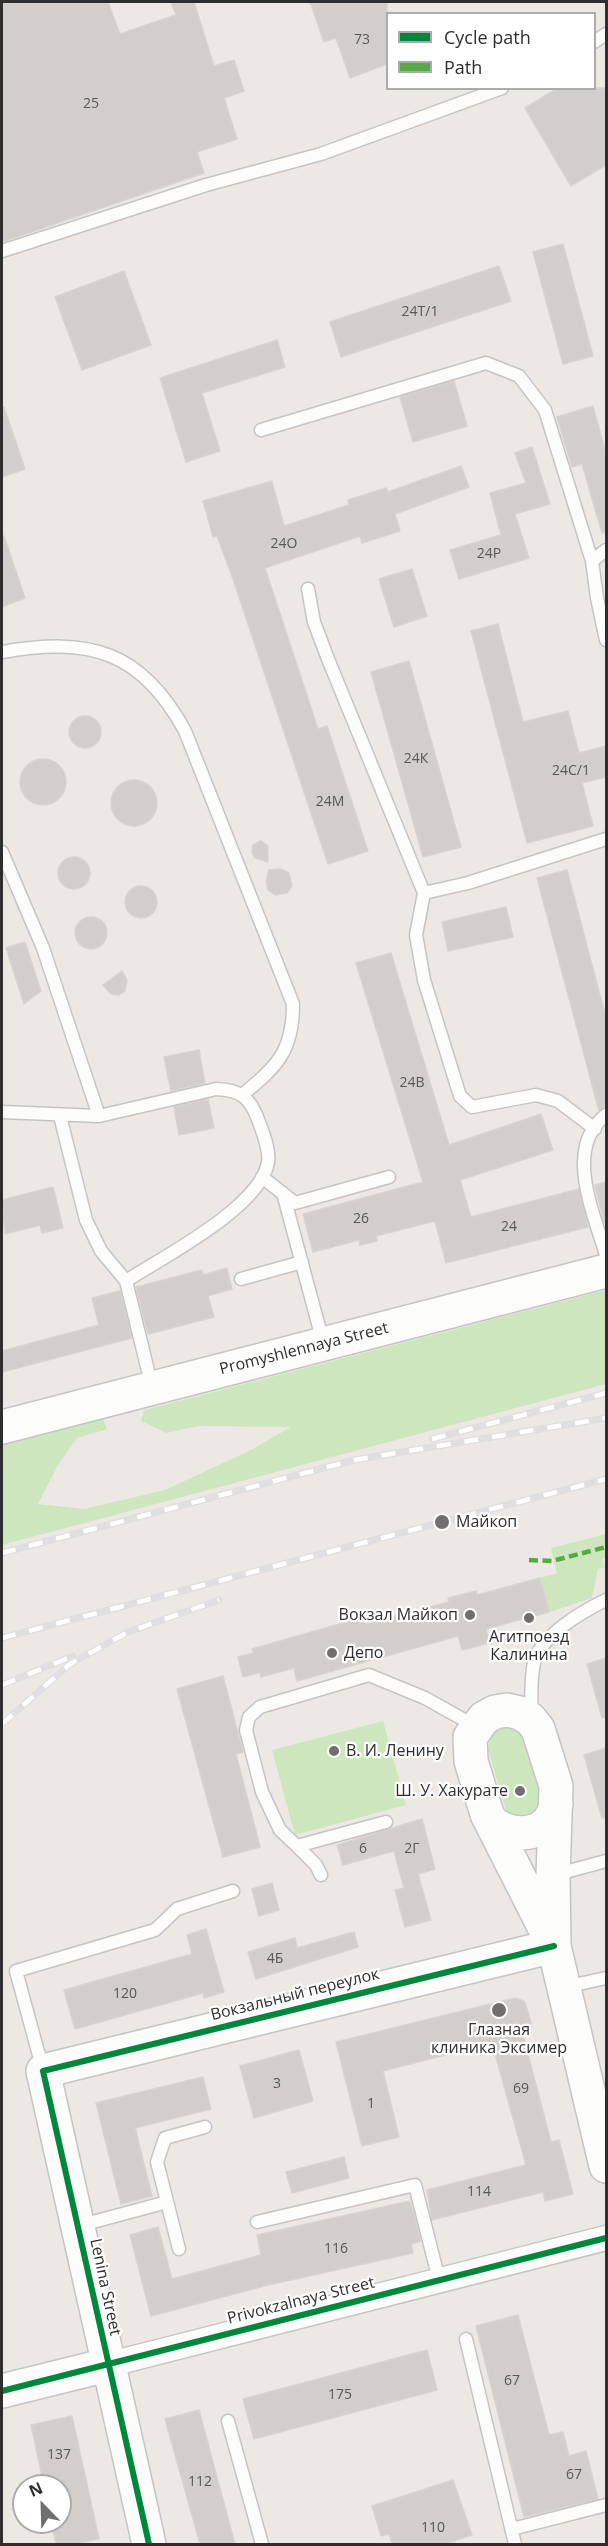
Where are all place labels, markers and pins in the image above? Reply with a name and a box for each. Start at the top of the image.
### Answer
place label: Майкоп [456,1512,517,1532]
marker: Майкоп [433,1513,451,1531]
place label: Вокзал Майкоп [339,1605,458,1625]
marker: Вокзал Майкоп [463,1608,477,1622]
marker: Агитпоезд Калинина [522,1611,536,1625]
place label: Агитпоезд Калинина [489,1627,569,1665]
place label: Депо [344,1643,383,1663]
marker: Депо [325,1646,339,1660]
place label: В. И. Ленину [346,1741,444,1761]
marker: В. И. Ленину [327,1744,341,1758]
place label: Ш. У. Хакурате [395,1781,508,1801]
marker: Ш. У. Хакурате [513,1784,527,1798]
marker: Глазная клиника Эксимер [490,2001,508,2019]
place label: Глазная клиника Эксимер [431,2020,567,2058]

